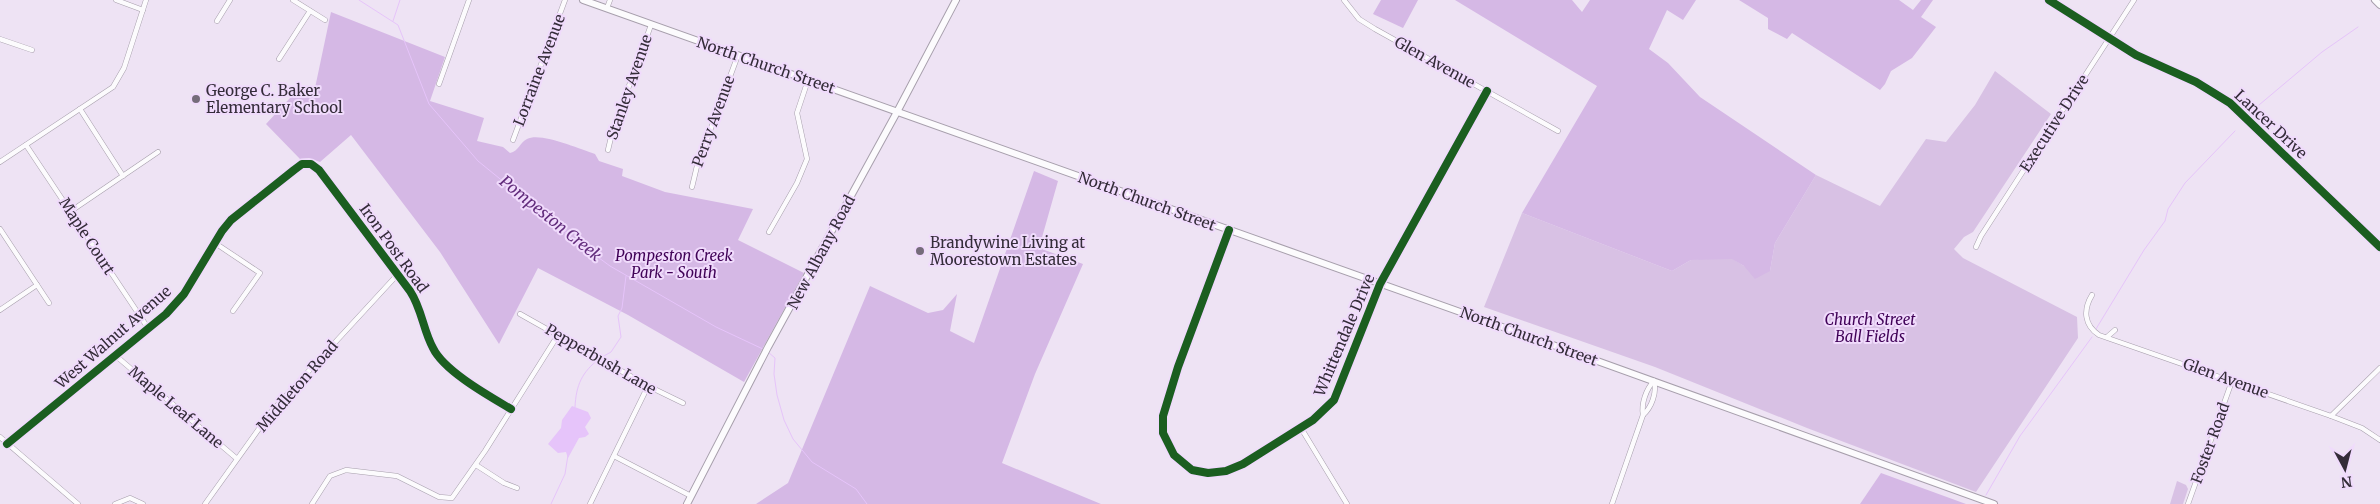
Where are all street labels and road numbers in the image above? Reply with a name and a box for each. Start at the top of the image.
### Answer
street label: Lorraine Avenue [509,11,569,129]
street label: Stanley Avenue [602,32,656,142]
street label: North Church Street [694,32,838,98]
street label: Glen Avenue [1391,32,1479,92]
street label: Executive Drive [2015,70,2093,175]
street label: Perry Avenue [688,73,738,169]
street label: Lancer Drive [2231,86,2311,163]
street label: North Church Street [1076,167,1218,235]
street label: New Albany Road [783,192,859,312]
street label: Maple Court [55,194,119,278]
street label: Iron Post Road [355,200,433,296]
street label: Whittendale Drive [1309,271,1378,400]
street label: West Walnut Avenue [51,281,175,393]
street label: North Church Street [1458,302,1600,370]
street label: Pepperbush Lane [542,320,660,399]
street label: Middleton Road [252,337,342,435]
street label: Glen Avenue [2181,354,2271,402]
street label: Maple Leaf Lane [125,362,227,452]
street label: Foster Road [2187,400,2233,486]

